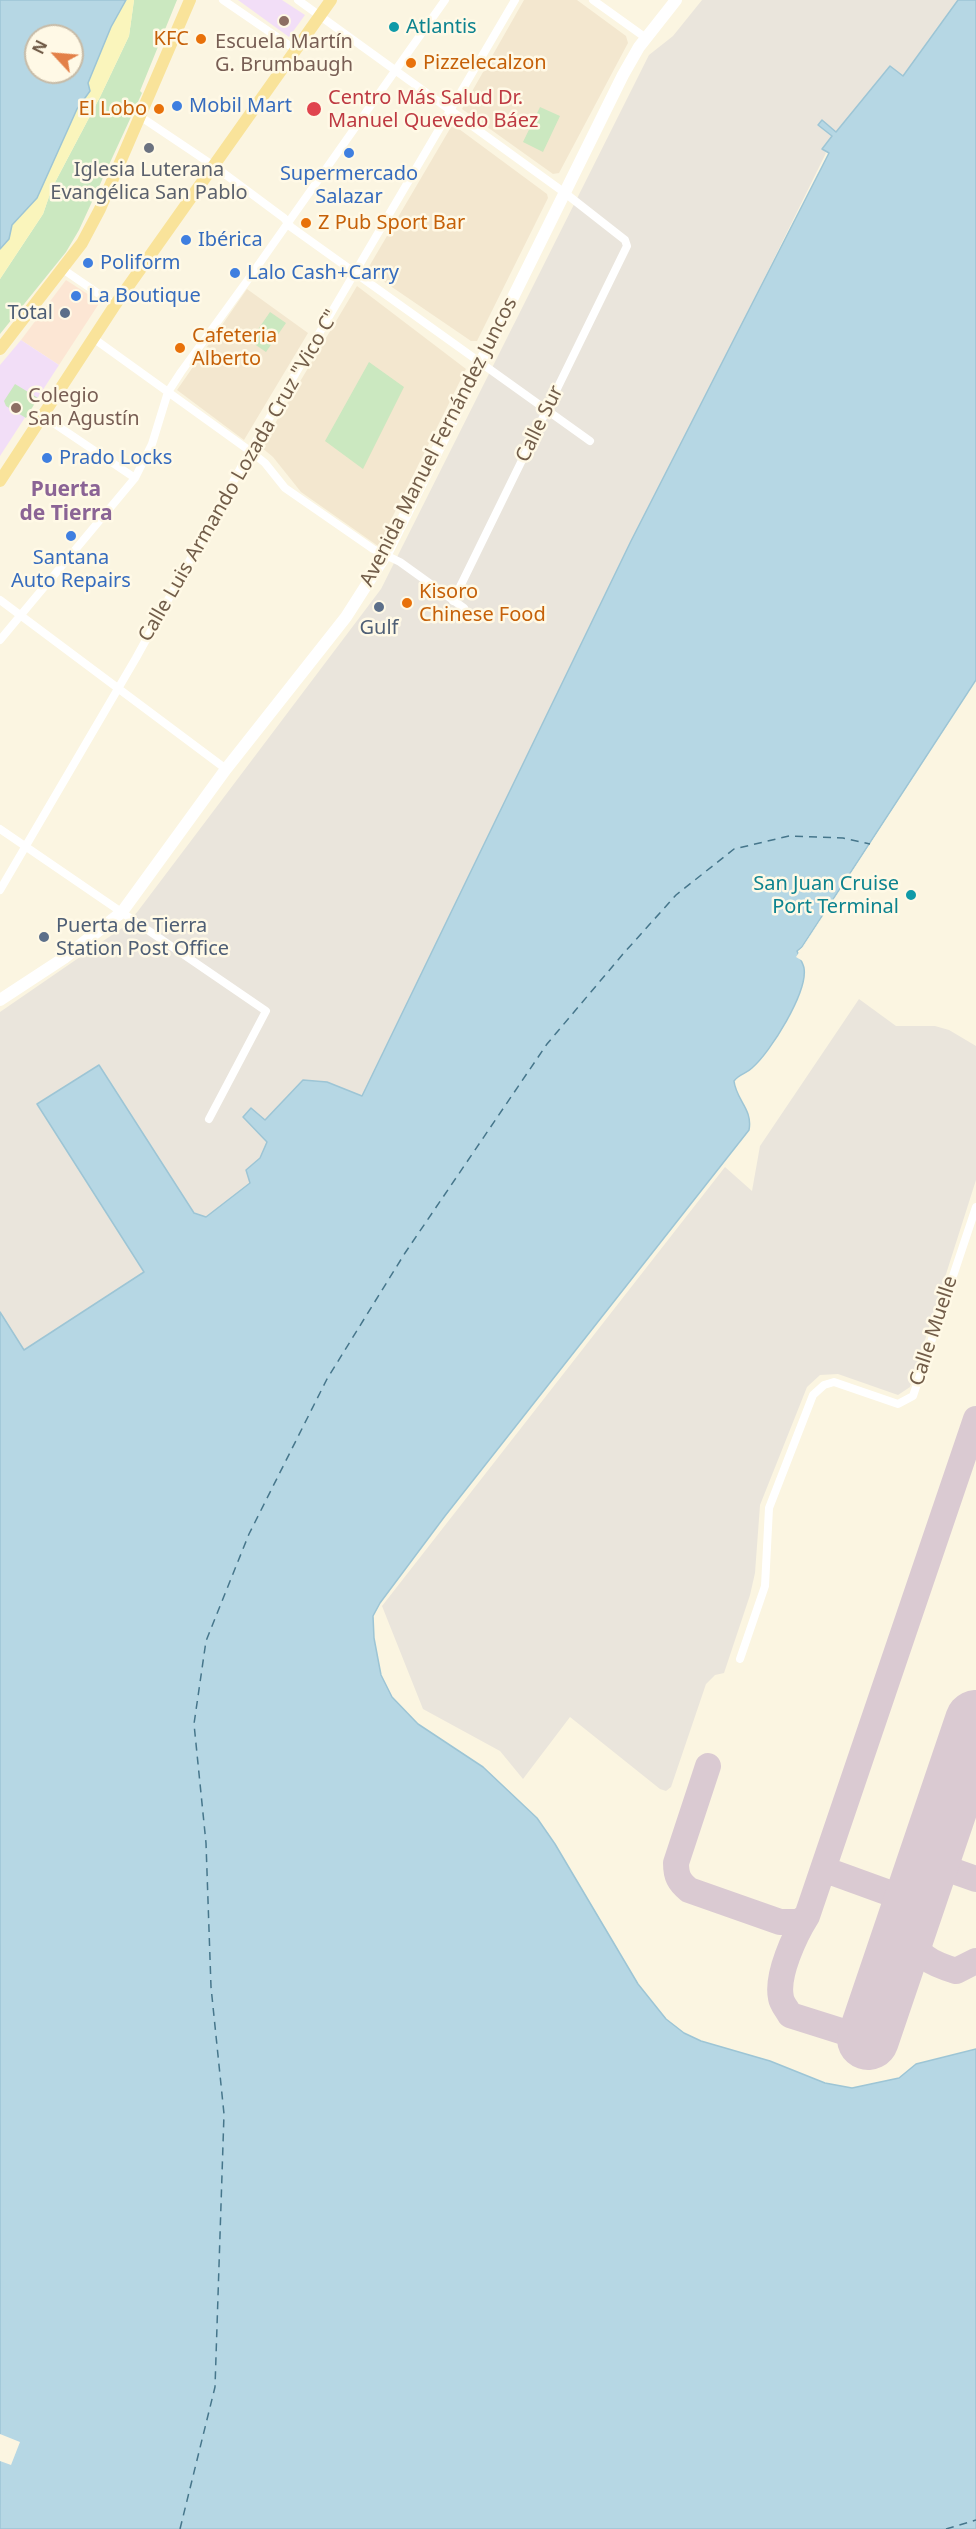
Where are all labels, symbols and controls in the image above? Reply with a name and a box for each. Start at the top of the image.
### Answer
marker: Escuela Martín G. Brumbaugh [277,14,291,28]
place label: Atlantis [406,15,477,39]
marker: Atlantis [387,20,401,34]
north arrow [24,24,84,84]
place label: KFC [154,27,189,51]
place label: Escuela Martín G. Brumbaugh [215,30,353,77]
marker: KFC [194,32,208,46]
text: N [27,36,52,58]
place label: Pizzelecalzon [423,51,547,75]
marker: Pizzelecalzon [404,56,418,70]
place label: Centro Más Salud Dr. Manuel Quevedo Báez [328,86,538,133]
place label: Mobil Mart [189,94,292,118]
place label: El Lobo [79,97,147,121]
marker: Mobil Mart [170,99,184,113]
marker: Centro Más Salud Dr. Manuel Quevedo Báez [305,100,323,118]
marker: El Lobo [152,102,166,116]
marker: Iglesia Luterana Evangélica San Pablo [142,141,156,155]
marker: Supermercado Salazar [342,146,356,160]
place label: Iglesia Luterana Evangélica San Pablo [50,158,248,205]
place label: Supermercado Salazar [280,162,418,209]
place label: Z Pub Sport Bar [318,211,465,235]
marker: Z Pub Sport Bar [299,216,313,230]
place label: Ibérica [198,228,263,252]
marker: Ibérica [179,233,193,247]
place label: Poliform [100,251,180,275]
marker: Poliform [81,256,95,270]
place label: Lalo Cash+Carry [247,261,399,285]
marker: Lalo Cash+Carry [228,266,242,280]
place label: La Boutique [88,284,201,308]
marker: La Boutique [69,289,83,303]
street label: Avenida Manuel Fernández Juncos [355,293,523,591]
place label: Total [8,301,53,325]
marker: Total [58,306,72,320]
street label: Calle Luis Armando Lozada Cruz "Vico C" [134,306,344,646]
place label: Cafeteria Alberto [192,324,277,371]
marker: Cafeteria Alberto [173,341,187,355]
street label: Calle Sur [511,382,569,466]
place label: Colegio San Agustín [28,384,140,431]
marker: Colegio San Agustín [9,401,23,415]
place label: Prado Locks [59,446,172,470]
marker: Prado Locks [40,451,54,465]
district label: Puerta de Tierra [19,477,113,527]
marker: Santana Auto Repairs [64,529,78,543]
place label: Santana Auto Repairs [11,546,131,593]
place label: Kisoro Chinese Food [419,580,546,627]
marker: Kisoro Chinese Food [400,596,414,610]
marker: Gulf [372,600,386,614]
place label: Gulf [360,616,398,640]
place label: San Juan Cruise Port Terminal [753,872,899,919]
marker: San Juan Cruise Port Terminal [904,888,918,902]
place label: Puerta de Tierra Station Post Office [56,914,229,961]
marker: Puerta de Tierra Station Post Office [37,930,51,944]
street label: Calle Muelle [905,1273,963,1389]

